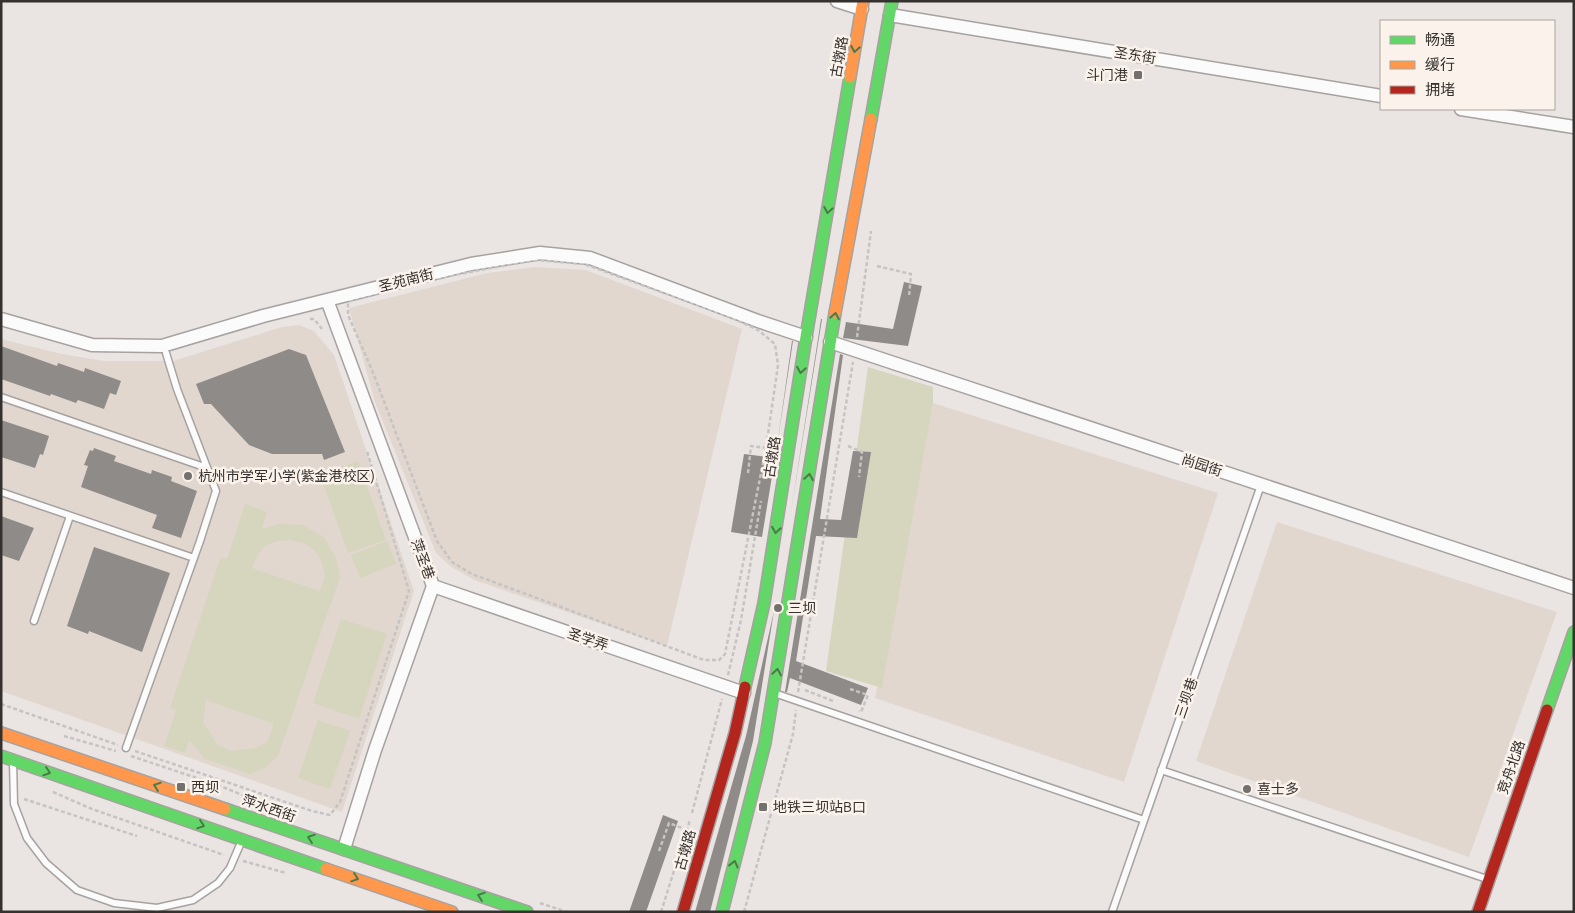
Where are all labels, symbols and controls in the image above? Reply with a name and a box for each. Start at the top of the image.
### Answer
legend [1380,20,1555,110]
text: 畅通 [1425,31,1455,48]
street label: 古墩路 [827,35,851,79]
street label: 圣东街 [1113,44,1157,66]
one-way arrow [851,45,861,54]
text: 缓行 [1425,56,1455,73]
place label: 斗门港 [1086,67,1128,83]
marker: 斗门港 [1132,69,1144,81]
text: 拥堵 [1425,81,1455,98]
one-way arrow [824,205,834,214]
street label: 圣苑南街 [377,265,435,295]
one-way arrow [829,312,839,321]
one-way arrow [797,365,807,374]
street label: 古墩路 [761,435,783,479]
street label: 尚园街 [1180,451,1224,479]
place label: 杭州市学军小学(紫金港校区) [198,468,375,484]
marker: 杭州市学军小学(紫金港校区) [182,470,194,482]
one-way arrow [803,472,813,481]
one-way arrow [771,526,781,535]
street label: 萍圣巷 [408,537,438,581]
place label: 三坝 [788,600,816,616]
marker: 三坝 [772,602,784,614]
street label: 圣学弄 [566,625,610,653]
one-way arrow [771,667,781,676]
street label: 三坝巷 [1172,676,1200,720]
street label: 竞舟北路 [1494,738,1528,796]
one-way arrow [43,766,51,776]
place label: 西坝 [191,779,219,795]
marker: 西坝 [175,781,187,793]
place label: 喜士多 [1257,781,1299,797]
one-way arrow [153,782,162,792]
marker: 喜士多 [1241,783,1253,795]
street label: 萍水西街 [240,791,298,825]
place label: 地铁三坝站B口 [773,799,866,815]
marker: 地铁三坝站B口 [757,801,769,813]
one-way arrow [196,819,205,829]
street label: 古墩路 [672,828,698,872]
one-way arrow [307,834,316,844]
one-way arrow [728,860,739,869]
one-way arrow [350,872,358,882]
one-way arrow [478,892,486,902]

